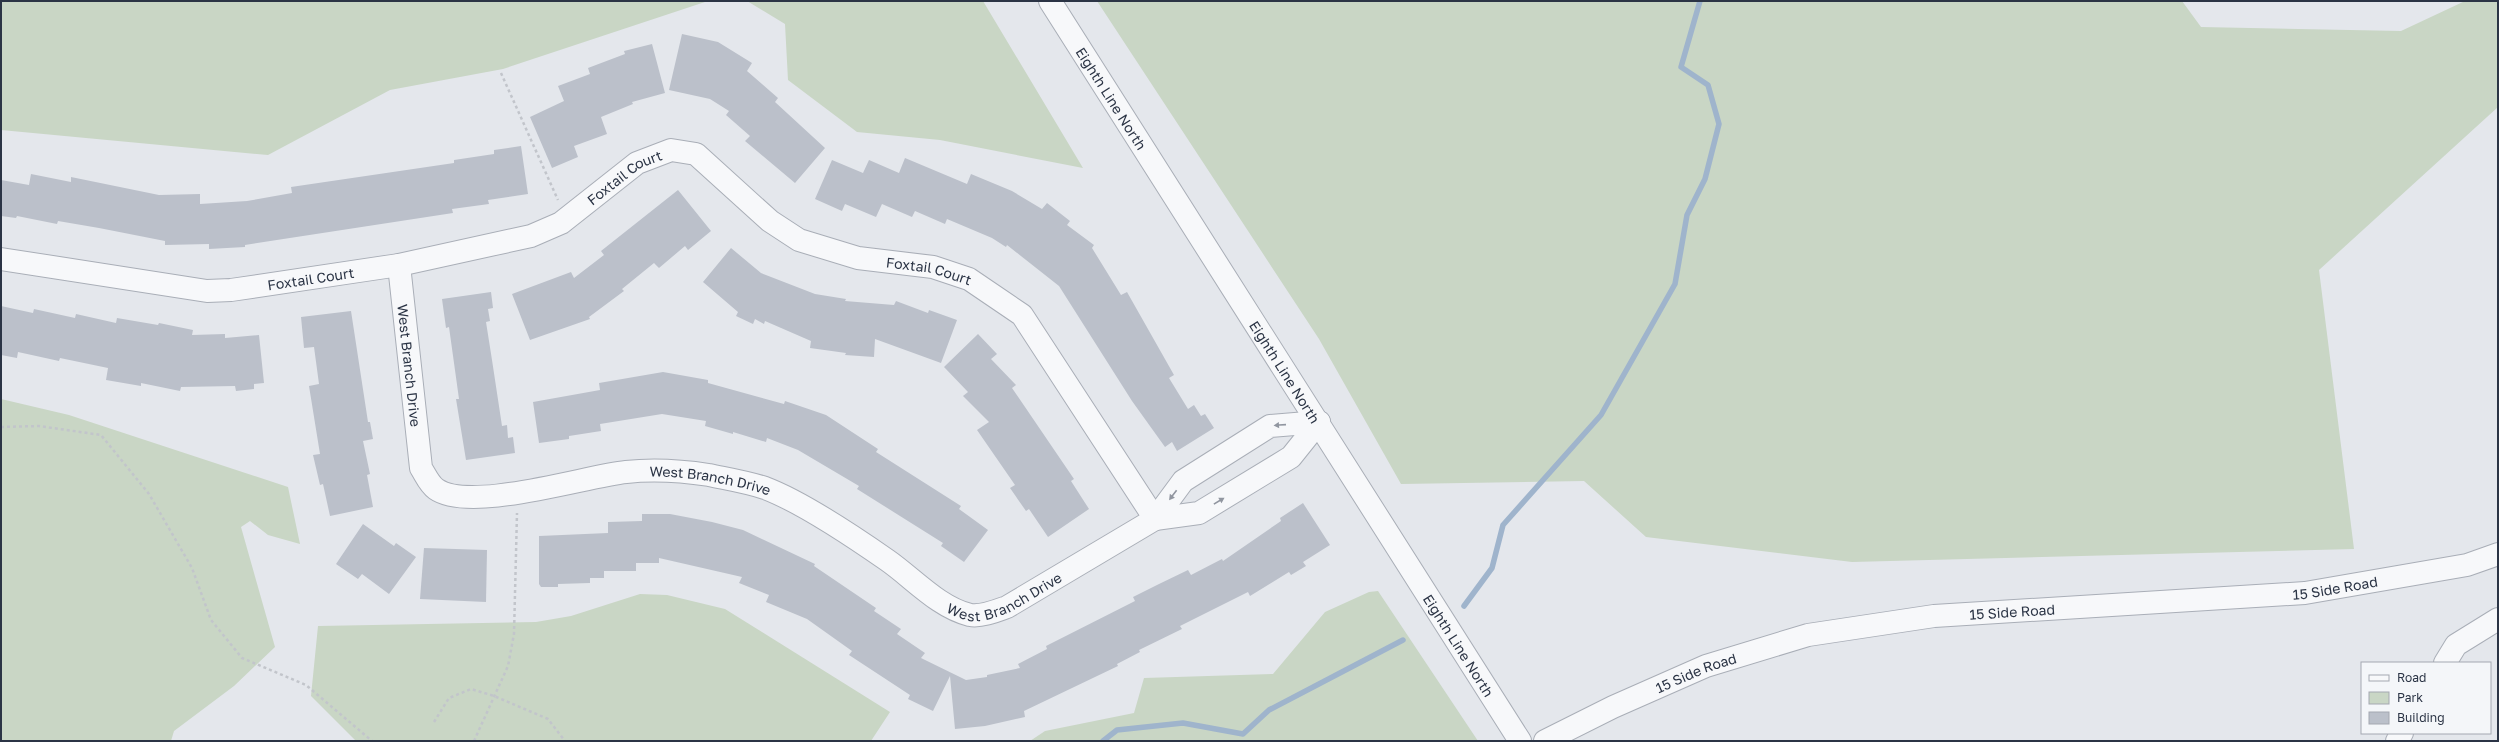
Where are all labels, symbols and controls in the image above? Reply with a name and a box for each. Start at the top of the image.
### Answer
street label: Eighth Line North [1073,44,1151,153]
street label: Foxtail Court [583,146,664,208]
street label: Foxtail Court [885,253,974,288]
street label: Foxtail Court [266,263,355,293]
street label: West Branch Drive [395,303,425,428]
street label: Eighth Line North [1247,317,1324,426]
one-way arrow [1274,422,1286,429]
street label: West Branch Drive [649,462,774,498]
one-way arrow [1169,490,1177,501]
one-way arrow [1214,497,1224,505]
street label: West Branch Drive [945,568,1064,624]
street label: 15 Side Road [2292,572,2379,602]
street label: Eighth Line North [1420,591,1498,700]
street label: 15 Side Road [1969,600,2055,622]
street label: 15 Side Road [1653,649,1738,696]
legend [2361,662,2491,734]
text: Road [2397,670,2426,685]
text: Park [2397,690,2423,705]
text: Building [2397,710,2445,725]

